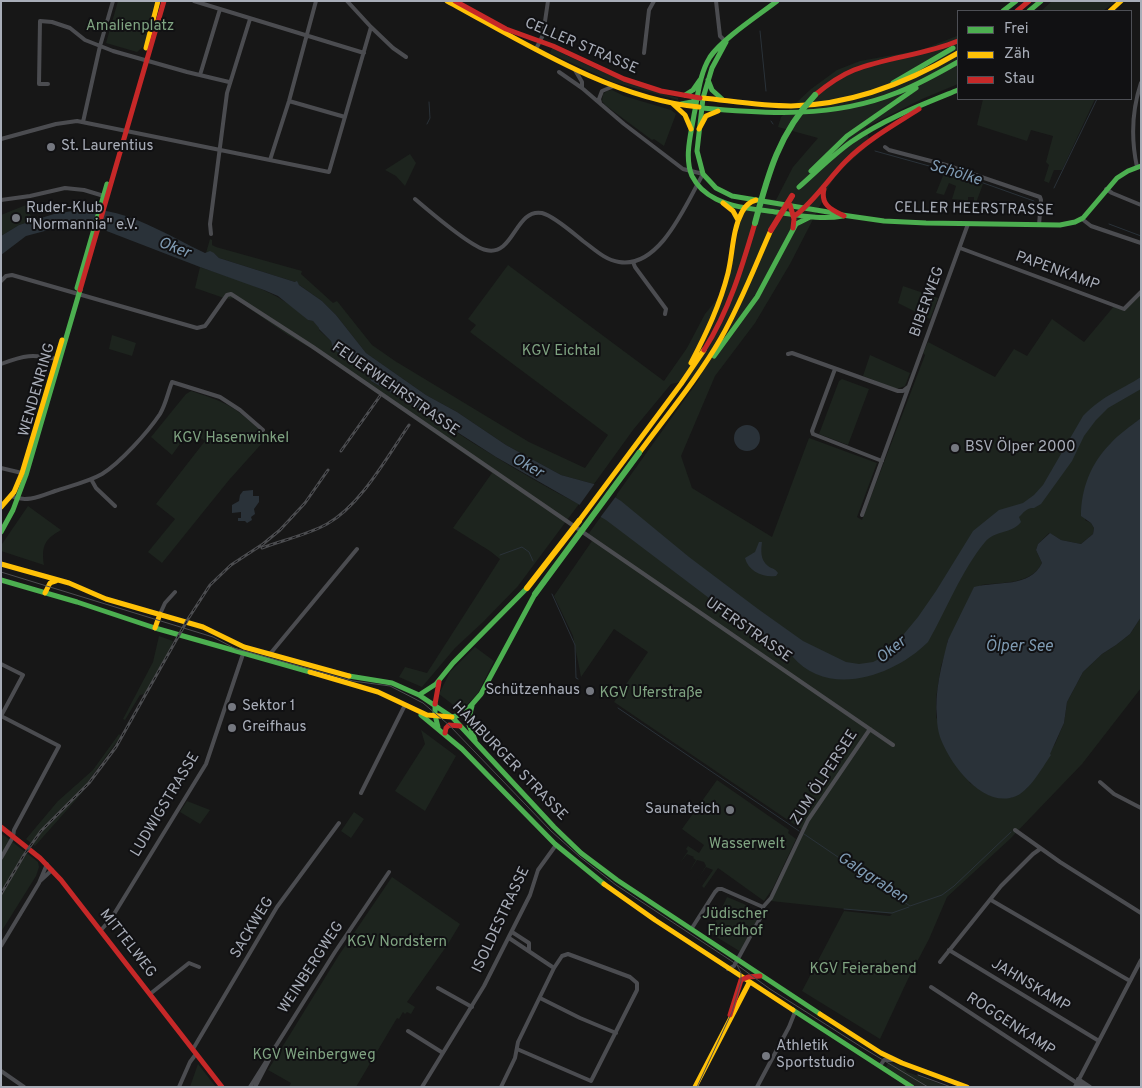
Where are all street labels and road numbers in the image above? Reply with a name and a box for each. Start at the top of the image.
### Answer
street label: CELLER STRASSE [522,15,640,79]
street label: CELLER HEERSTRASSE [894,200,1054,220]
street label: PAPENKAMP [1013,249,1101,295]
street label: BIBERWEG [907,264,949,340]
street label: FEUERWEHRSTRASSE [328,339,462,441]
street label: WENDENRING [16,341,60,439]
street label: UFERSTRASSE [701,595,795,667]
street label: HAMBURGER STRASSE [447,699,571,825]
street label: ZUM ÖLPERSEE [788,727,862,829]
street label: LUDWIGSTRASSE [128,749,204,861]
street label: ISOLDESTRASSE [469,864,535,976]
street label: SACKWEG [228,894,278,962]
street label: MITTELWEG [95,906,159,982]
street label: WEINBERGWEG [276,919,348,1017]
street label: JAHNSKAMP [987,955,1073,1017]
street label: ROGGENKAMP [962,990,1058,1060]

